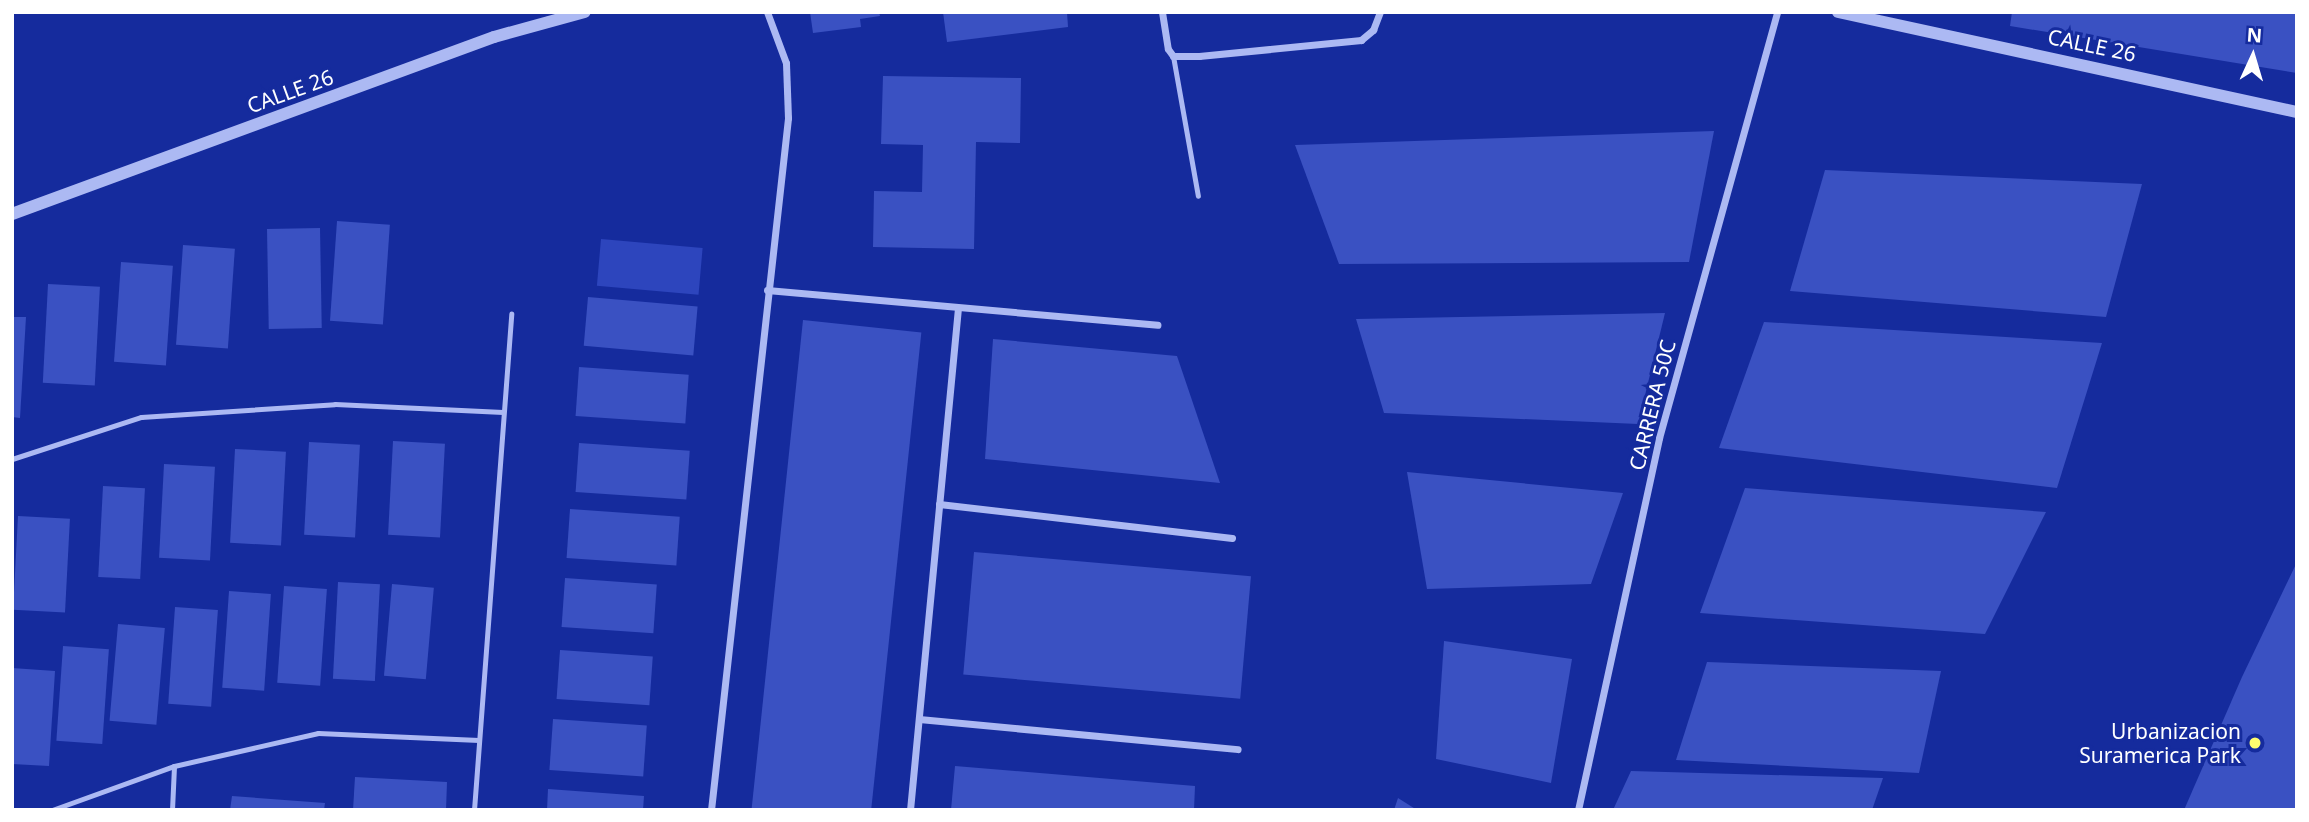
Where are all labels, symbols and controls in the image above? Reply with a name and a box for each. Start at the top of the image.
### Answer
north arrow [2218,21,2288,91]
text: N [2246,22,2263,49]
street label: CALLE 26 [2045,23,2139,67]
street label: CALLE 26 [243,64,337,118]
street label: CARRERA 50C [1624,337,1680,473]
place label: Urbanizacion Suramerica Park [2079,718,2241,768]
marker: Urbanizacion Suramerica Park [2247,735,2263,751]

